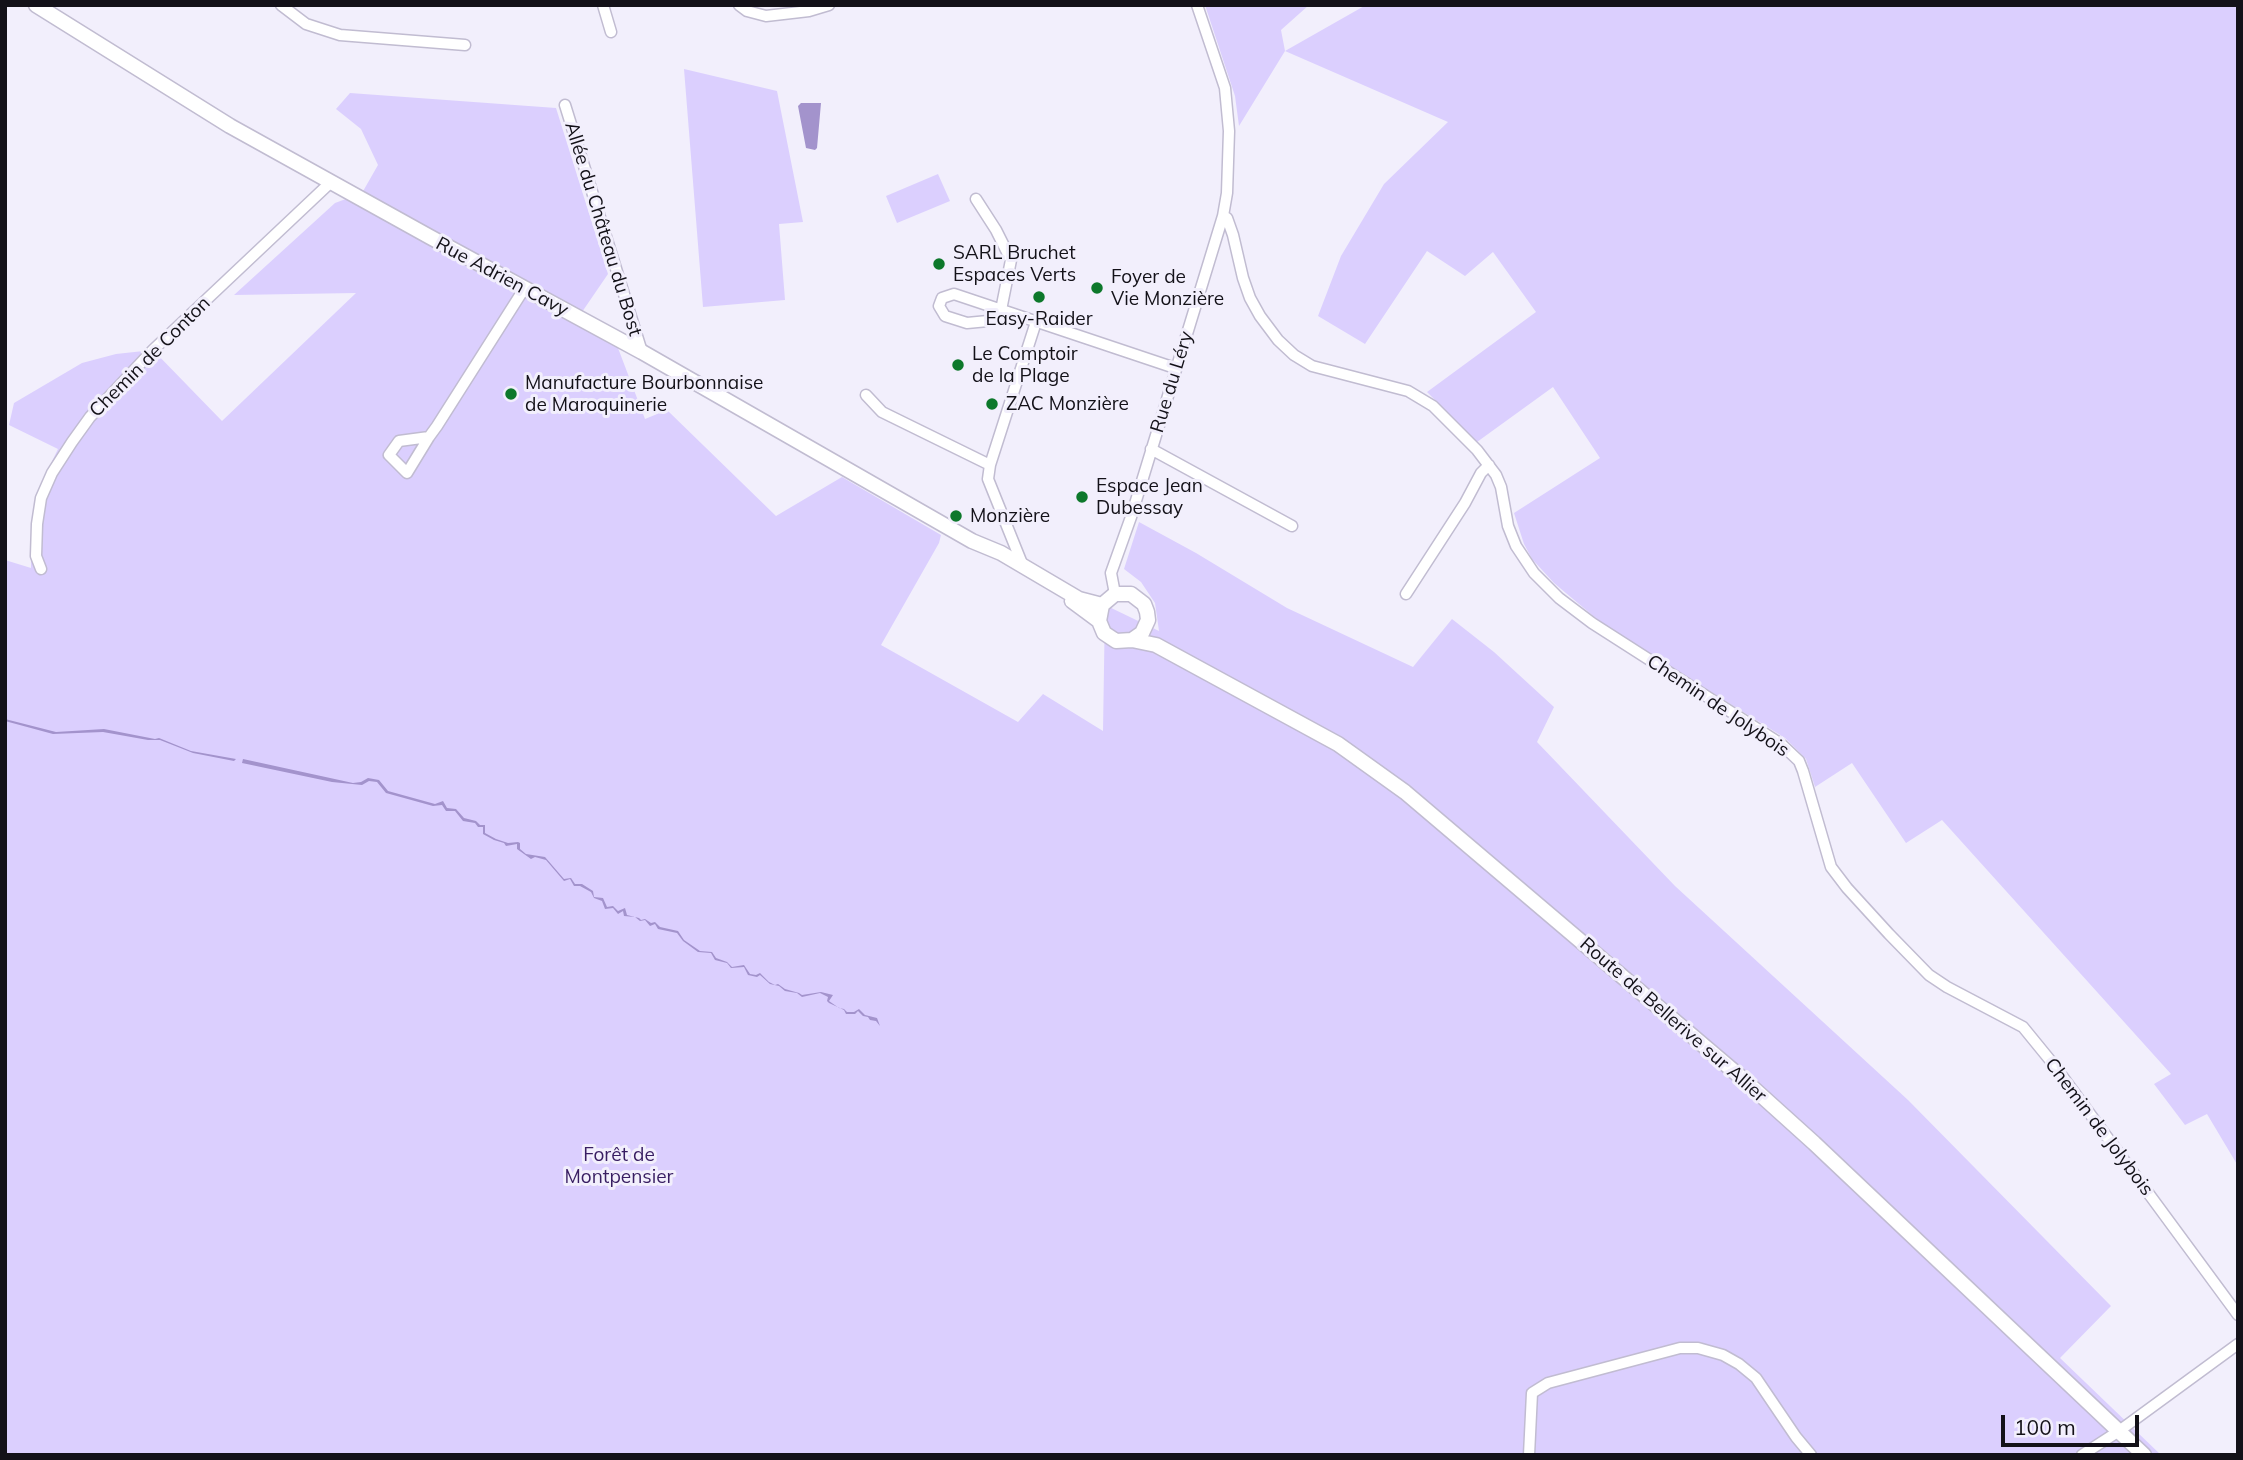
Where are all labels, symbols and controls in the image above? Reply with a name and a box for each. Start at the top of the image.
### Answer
street label: Allée du Château du Bost [560,119,646,339]
street label: Rue Adrien Cavy [432,232,572,322]
place label: SARL Bruchet Espaces Verts [953,242,1076,286]
marker: SARL Bruchet Espaces Verts [931,256,947,272]
place label: Foyer de Vie Monzière [1111,266,1224,310]
marker: Foyer de Vie Monzière [1089,280,1105,296]
marker: Easy-Raider [1031,289,1047,305]
street label: Chemin de Conton [85,292,215,422]
place label: Easy-Raider [985,308,1093,330]
street label: Rue du Léry [1146,329,1198,435]
place label: Le Comptoir de la Plage [972,343,1078,387]
marker: Le Comptoir de la Plage [950,357,966,373]
place label: Manufacture Bourbonnaise de Maroquinerie [525,372,763,416]
marker: Manufacture Bourbonnaise de Maroquinerie [503,386,519,402]
place label: ZAC Monzière [1006,393,1129,415]
marker: ZAC Monzière [984,396,1000,412]
place label: Espace Jean Dubessay [1096,475,1203,519]
marker: Espace Jean Dubessay [1074,489,1090,505]
place label: Monzière [970,505,1050,527]
marker: Monzière [948,508,964,524]
street label: Chemin de Jolybois [1643,650,1793,762]
street label: Route de Bellerive sur Allier [1575,933,1771,1107]
street label: Chemin de Jolybois [2040,1054,2158,1200]
park label: Forêt de Montpensier [565,1144,673,1188]
scale bar [2005,1400,2143,1444]
text: 100 m [2014,1414,2076,1440]

